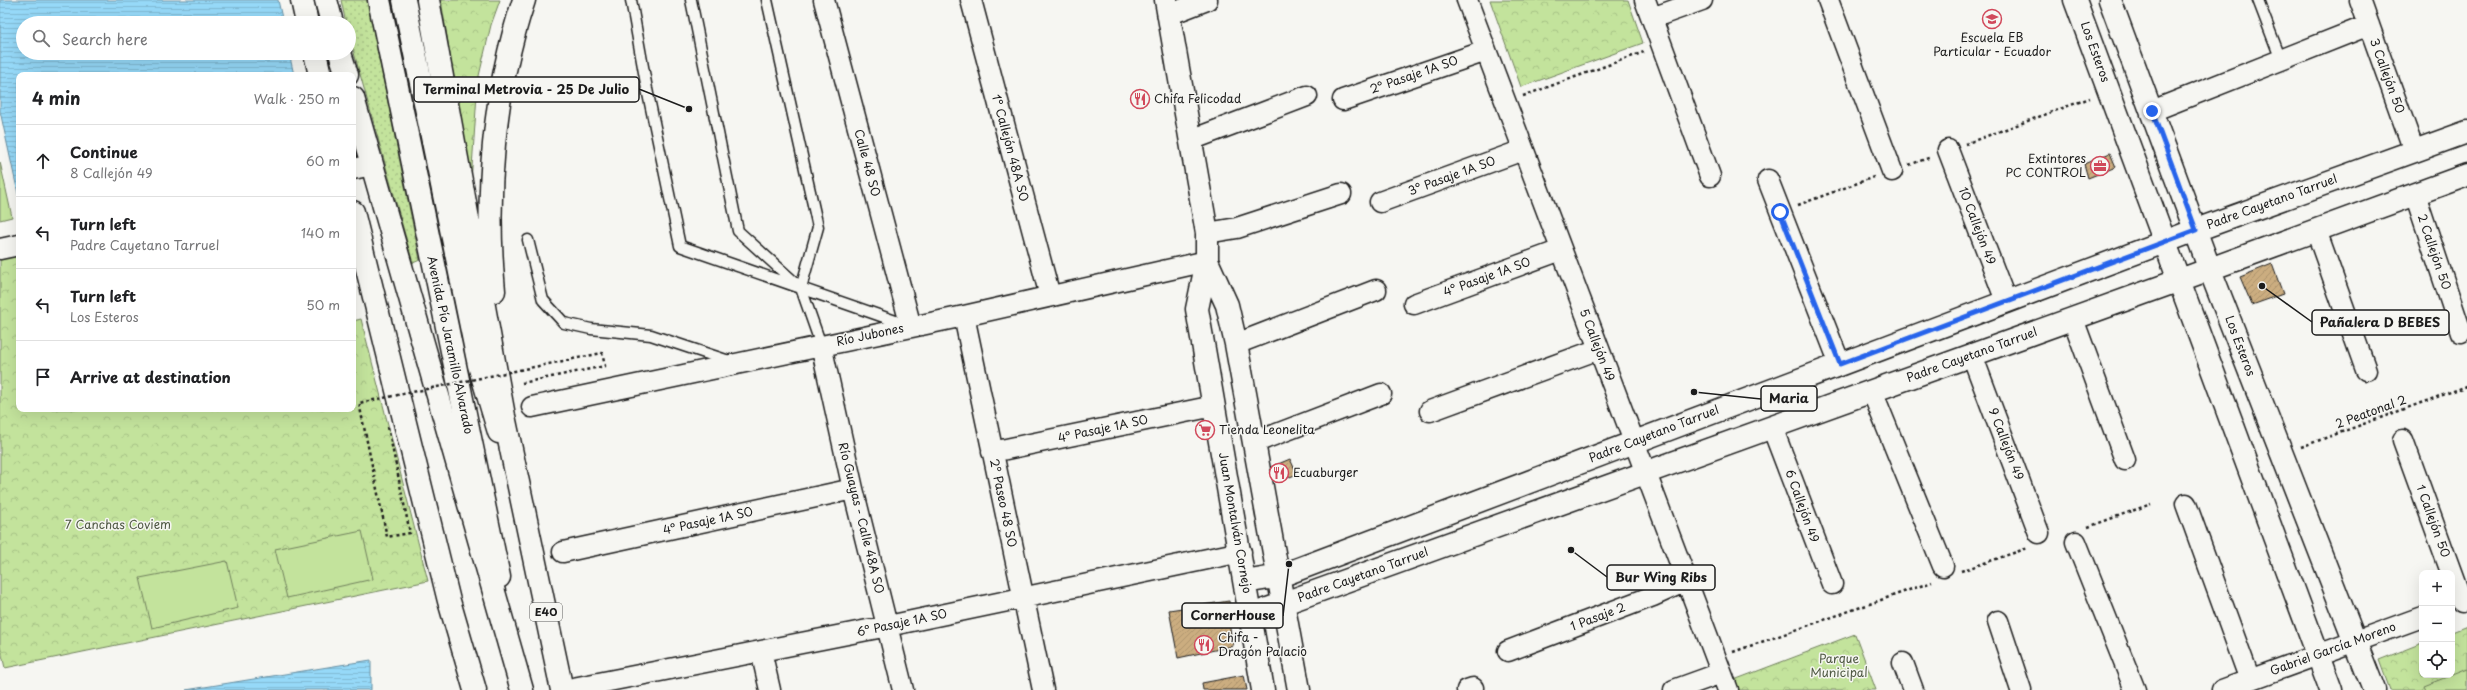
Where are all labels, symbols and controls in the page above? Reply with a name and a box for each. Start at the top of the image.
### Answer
school or university icon: Escuela EB Particular - Ecuador [1981,8,2003,30]
search box [16,16,356,60]
street label: Los Esteros [2077,19,2115,85]
icon: search [30,27,52,49]
text: Search here [62,27,148,50]
place label: Escuela EB Particular - Ecuador [1933,28,2051,60]
street label: 3 Callejón 50 [2366,36,2410,116]
street label: 2° Pasaje 1A SO [1367,51,1460,98]
callout: Terminal Metrovia - 25 De Julio [414,77,639,102]
text: Terminal Metrovia - 25 De Julio [423,79,630,98]
text: 4 min [32,85,80,111]
restaurant icon: Chifa Felicodad [1129,88,1151,110]
text: Walk · 250 m [254,89,340,108]
place label: Chifa Felicodad [1154,89,1242,107]
street label: 1° Callejón 48A SO [988,92,1034,203]
route end [2143,102,2161,120]
street label: Calle 48 SO [850,127,886,199]
text: Continue [70,140,138,163]
place label: Extintores PC CONTROL [2006,149,2087,181]
icon: ahead [32,150,54,172]
text: 60 m [306,151,340,170]
street label: 3° Pasaje 1A SO [1405,151,1498,199]
office icon: Extintores PC CONTROL [2089,155,2111,177]
text: 8 Callejón 49 [70,163,153,182]
street label: Padre Cayetano Tarruel [2204,169,2339,233]
street label: 10 Callejón 49 [1955,184,2001,267]
route start [1771,203,1789,221]
text: Turn left [70,212,136,235]
street label: 2 Callejón 50 [2414,212,2456,292]
icon: left [32,222,54,244]
text: 140 m [301,223,340,242]
text: Padre Cayetano Tarruel [70,235,219,254]
street label: 4° Pasaje 1A SO [1440,252,1533,300]
street label: Avenida Pío Jaramillo Alvarado [423,254,479,436]
text: Turn left [70,284,136,307]
icon: left [32,294,54,316]
text: 50 m [306,295,340,314]
street label: 5 Callejón 49 [1576,306,1620,384]
text: Los Esteros [70,307,139,326]
callout: Pañalera D BEBES [2312,310,2449,335]
text: Pañalera D BEBES [2320,312,2440,331]
street label: Los Esteros [2221,313,2261,379]
street label: Río Jubones [834,318,906,350]
street label: Padre Cayetano Tarruel [1904,322,2039,386]
text: Arrive at destination [70,365,231,388]
icon: arrive [32,366,54,388]
callout: Maria [1761,386,1817,411]
text: Maria [1769,388,1809,407]
street label: 2 Peatonal 2 [2333,390,2409,432]
street label: Padre Cayetano Tarruel [1586,400,1721,466]
street label: 9 Callejón 49 [1985,405,2029,482]
street label: 4° Pasaje 1A SO [1056,410,1150,446]
supermarket icon: Tienda Leonelita [1194,419,1216,441]
place label: Tienda Leonelita [1219,420,1315,438]
street label: Río Guayas - Calle 48A SO [834,440,890,595]
street label: Juan Montalván Cornejo [1215,451,1257,595]
street label: 2° Paseo 48 SO [986,457,1022,549]
restaurant icon: Ecuaburger [1268,462,1290,484]
place label: Ecuaburger [1293,463,1359,481]
street label: 6 Callejón 49 [1781,467,1824,545]
street label: 1 Callejón 50 [2412,482,2455,560]
street label: 4° Pasaje 1A SO [661,502,755,538]
park label: 7 Canchas Coviem [65,515,171,533]
street label: Padre Cayetano Tarruel [1295,542,1430,606]
callout: Bur Wing Ribs [1607,565,1715,590]
text: Bur Wing Ribs [1615,567,1707,586]
map controls [2419,570,2455,678]
button: + [2419,570,2455,606]
street label: 1 Pasaje 2 [1568,597,1628,635]
road number: E40 [530,603,562,621]
callout: CornerHouse [1182,603,1283,628]
street label: 6° Pasaje 1A SO [855,604,949,640]
text: CornerHouse [1191,605,1275,624]
button: − [2419,606,2455,642]
street label: Gabriel García Moreno [2267,617,2398,679]
place label: Chifa - Dragón Palacio [1218,628,1307,660]
restaurant icon: Chifa - Dragón Palacio [1193,634,1215,656]
button: locate [2419,642,2455,678]
park label: Parque Municipal [1810,649,1868,681]

